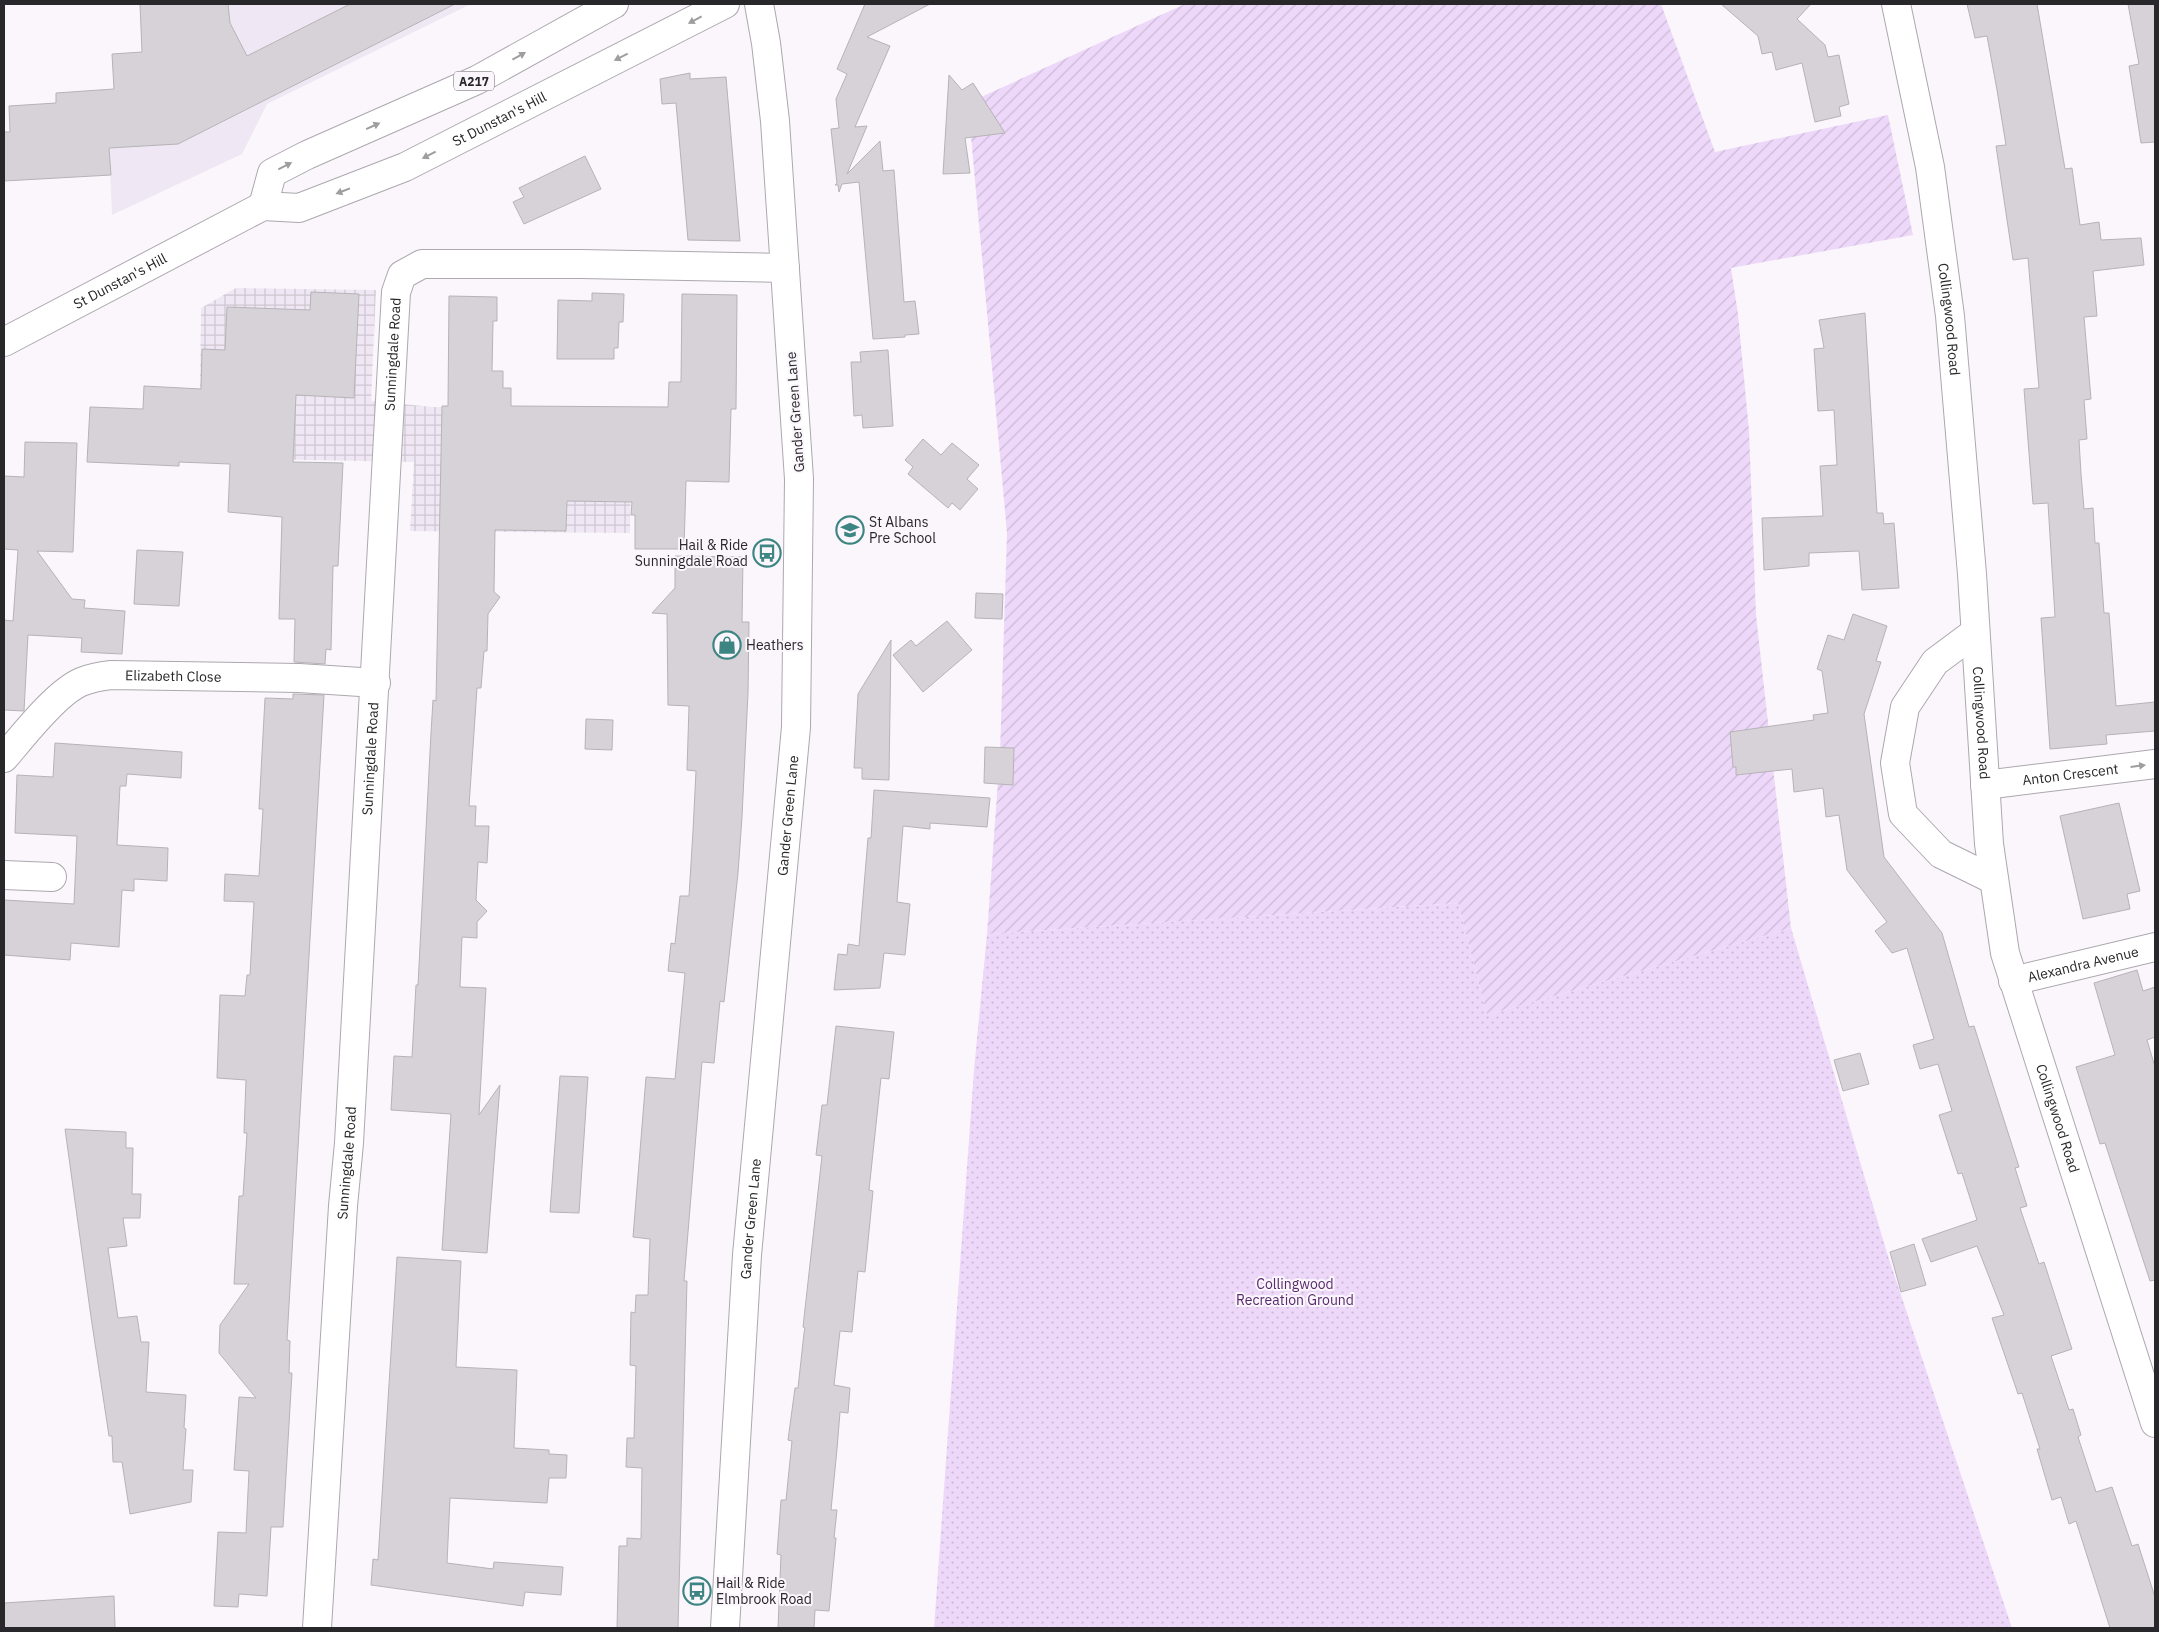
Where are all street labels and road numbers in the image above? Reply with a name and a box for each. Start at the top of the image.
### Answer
road number: A217 [454,72,494,90]
street label: St Dunstan's Hill [449,88,549,150]
street label: St Dunstan's Hill [70,249,170,313]
street label: Collingwood Road [1934,262,1964,376]
street label: Sunningdale Road [380,297,405,411]
street label: Gander Green Lane [782,351,808,473]
street label: Elizabeth Close [125,666,222,686]
street label: Collingwood Road [1969,666,1994,780]
street label: Sunningdale Road [358,702,382,816]
street label: Gander Green Lane [773,754,802,877]
street label: Anton Crescent [2021,760,2120,789]
street label: Alexandra Avenue [2026,942,2141,986]
street label: Collingwood Road [2032,1062,2084,1175]
street label: Sunningdale Road [333,1106,360,1220]
street label: Gander Green Lane [737,1157,765,1280]

